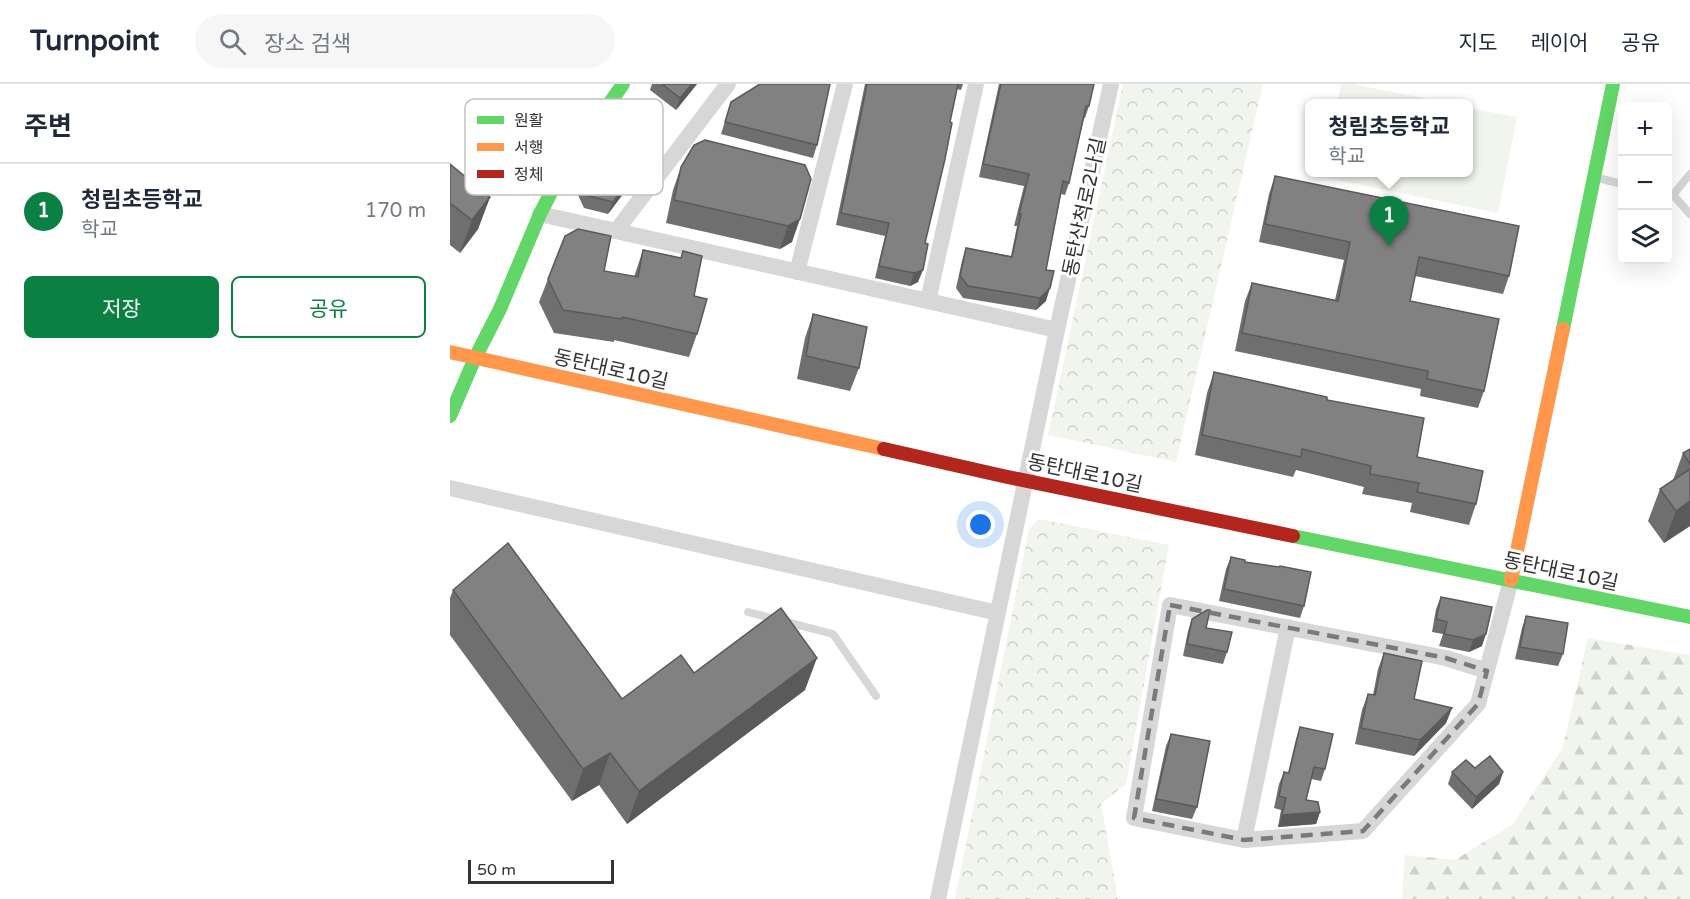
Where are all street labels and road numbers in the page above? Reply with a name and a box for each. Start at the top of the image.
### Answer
street label: 동탄산척로2나길 [1059,136,1111,279]
street label: 동탄대로10길 [551,345,671,395]
street label: 동탄대로10길 [1025,450,1145,498]
street label: 동탄대로10길 [1501,548,1621,596]

